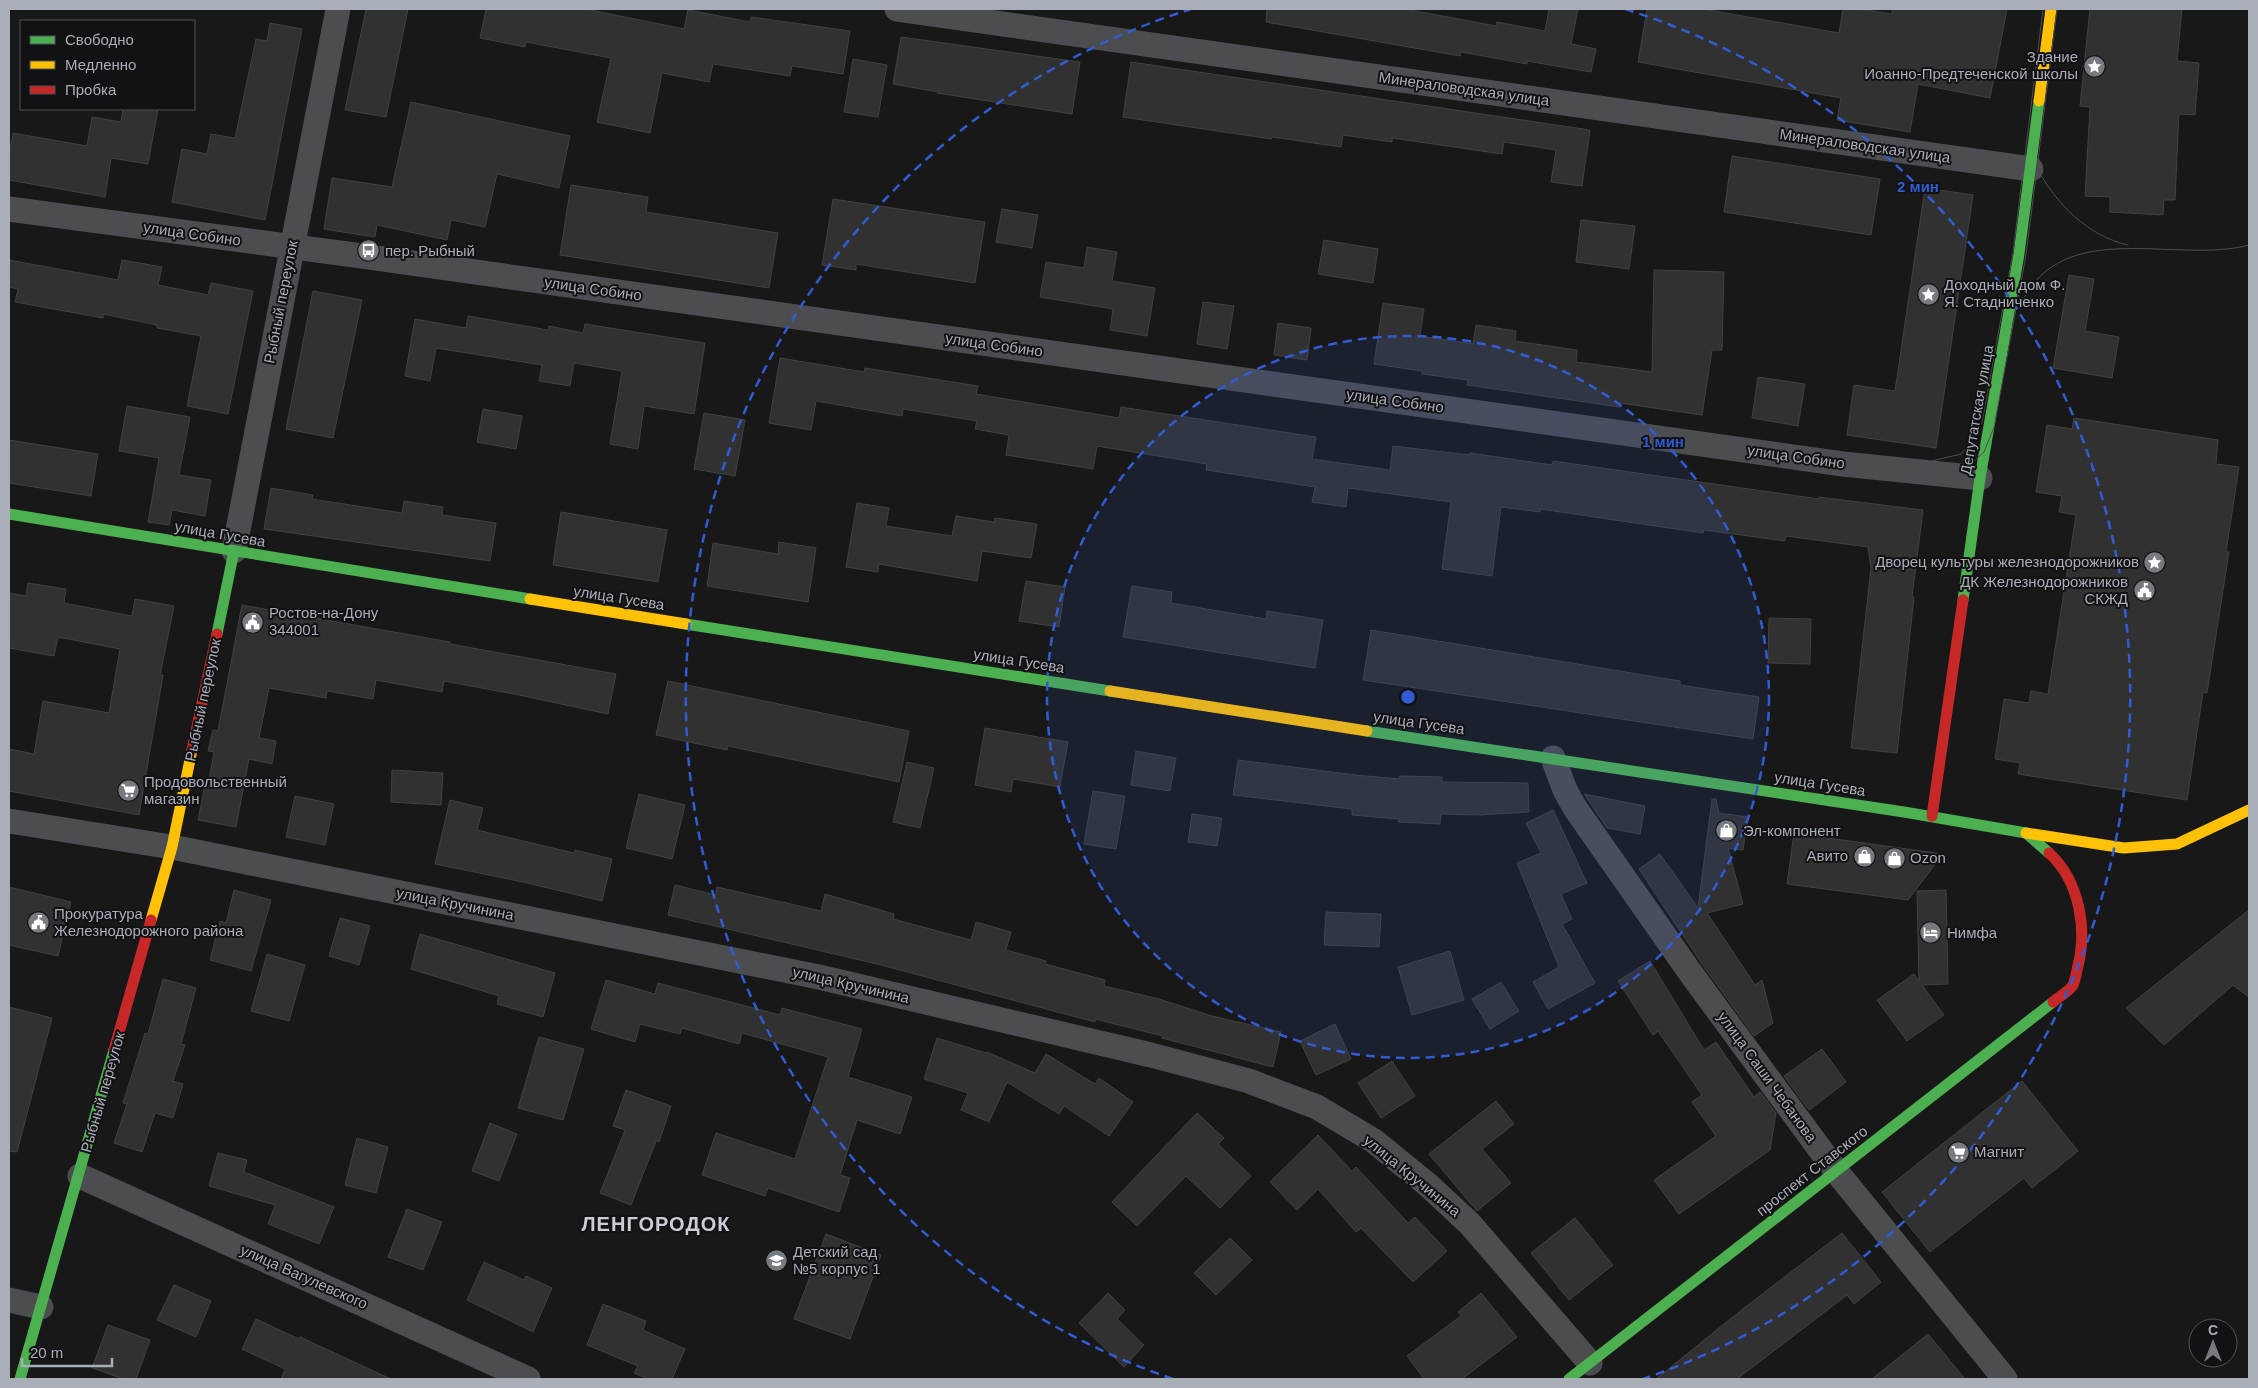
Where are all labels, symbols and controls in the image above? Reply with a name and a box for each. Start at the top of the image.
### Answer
legend [20,20,195,110]
text: Свободно [65,31,134,48]
place label: Здание Иоанно-Предтеченской школы [1864,48,2078,82]
place icon: Здание Иоанно-Предтеченской школы [2082,54,2106,78]
text: Медленно [65,56,136,73]
street label: Минераловодская улица [1378,68,1551,109]
text: Пробка [65,81,117,98]
street label: Минераловодская улица [1779,125,1952,166]
text: 2 мин [1897,178,1939,195]
street label: улица Собино [142,218,242,249]
street label: Рыбный переулок [260,239,301,365]
bus stop icon: пер. Рыбный [357,239,381,263]
place label: пер. Рыбный [385,242,475,259]
street label: улица Собино [543,273,643,304]
place label: Доходный дом Ф. Я. Стадниченко [1944,276,2065,310]
place icon: Доходный дом Ф. Я. Стадниченко [1916,282,1940,306]
street label: улица Собино [944,329,1044,360]
street label: Депутатская улица [1957,343,1996,476]
street label: улица Собино [1345,385,1445,416]
text: 1 мин [1642,433,1684,450]
street label: улица Собино [1746,441,1846,472]
street label: улица Гусева [173,517,267,550]
place icon: Дворец культуры железнодорожников [2143,550,2167,574]
place label: Дворец культуры железнодорожников [1875,553,2139,570]
place label: ДК Железнодорожников СКЖД [1960,573,2128,607]
public building icon: ДК Железнодорожников СКЖД [2132,579,2156,603]
street label: улица Гусева [572,582,666,613]
place label: Ростов-на-Дону 344001 [269,604,379,638]
public building icon: Ростов-на-Дону 344001 [241,610,265,634]
street label: Рыбный переулок [181,637,224,763]
street label: улица Гусева [972,645,1066,676]
centre of rings [1399,688,1417,706]
street label: улица Гусева [1372,708,1466,737]
street label: улица Гусева [1773,768,1867,799]
place label: Продовольственный магазин [144,773,287,807]
supermarket icon: Продовольственный магазин [116,779,140,803]
shop icon: Эл-компонент [1715,819,1739,843]
place label: Эл-компонент [1743,822,1841,839]
shop icon: Авито [1852,844,1876,868]
shop icon: Ozon [1882,846,1906,870]
place label: Авито [1807,847,1848,864]
place label: Ozon [1910,849,1946,866]
street label: улица Кручинина [395,884,516,923]
place label: Прокуратура Железнодорожного района [54,905,244,939]
public building icon: Прокуратура Железнодорожного района [26,911,50,935]
hotel icon: Нимфа [1919,921,1943,945]
place label: Нимфа [1947,924,1998,941]
street label: улица Кручинина [791,963,912,1006]
street label: улица Саши Чебанова [1714,1008,1821,1146]
street label: Рыбный переулок [77,1029,128,1154]
street label: проспект Ставского [1753,1122,1871,1219]
street label: улица Кручинина [1361,1131,1465,1220]
supermarket icon: Магнит [1946,1140,1970,1164]
place label: Магнит [1974,1143,2024,1160]
district label: ЛЕНГОРОДОК [582,1213,730,1235]
street label: улица Вагулевского [238,1241,370,1312]
place label: Детский сад №5 корпус 1 [793,1243,880,1277]
school or university icon: Детский сад №5 корпус 1 [765,1249,789,1273]
north arrow [2188,1318,2238,1368]
text: С [2208,1322,2218,1338]
scale bar [22,1336,112,1368]
text: 20 m [30,1344,63,1361]

